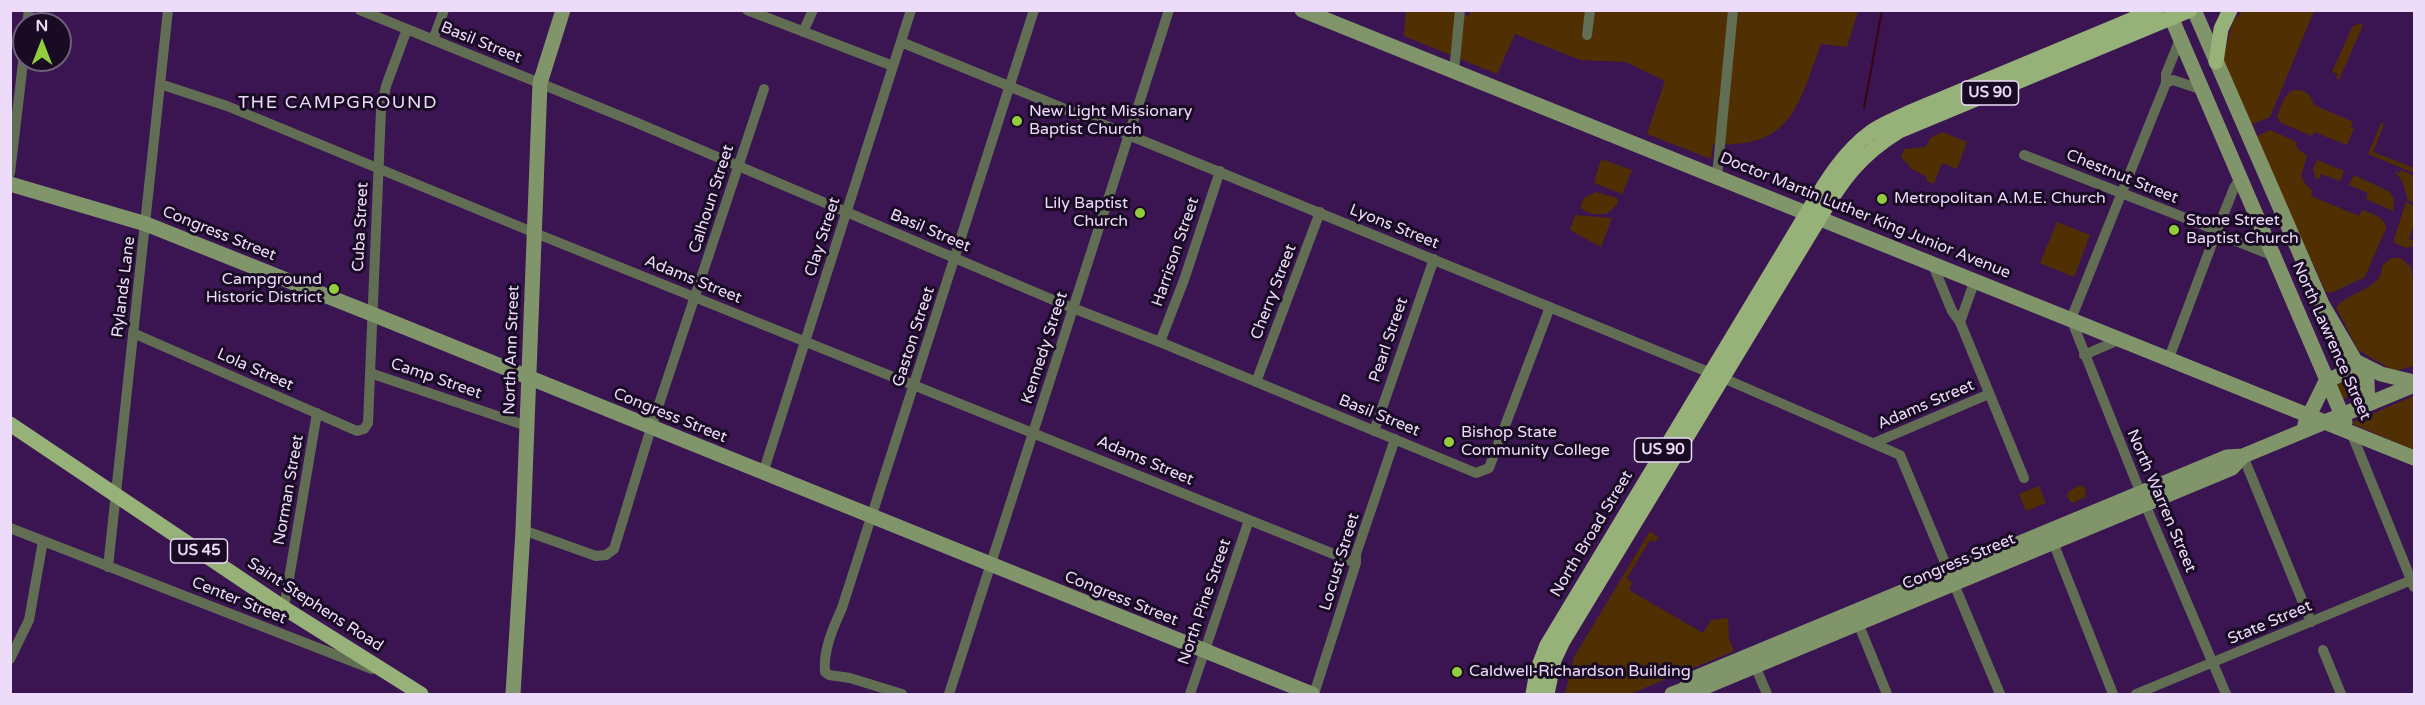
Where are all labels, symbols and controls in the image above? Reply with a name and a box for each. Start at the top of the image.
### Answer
north arrow [12,12,72,72]
text: N [36,16,48,36]
street label: Basil Street [438,18,524,68]
road number: US 90 [1962,81,2018,105]
district label: THE CAMPGROUND [238,92,438,114]
place label: New Light Missionary Baptist Church [1029,102,1192,140]
marker: New Light Missionary Baptist Church [1010,114,1024,128]
street label: Calhoun Street [685,142,739,256]
street label: Chestnut Street [2063,146,2181,208]
street label: Doctor Martin Luther King Junior Avenue [1717,149,2013,283]
street label: Cuba Street [349,182,373,272]
place label: Metropolitan A.M.E. Church [1894,189,2106,209]
marker: Metropolitan A.M.E. Church [1875,192,1889,206]
place label: Lily Baptist Church [1044,194,1128,232]
street label: Clay Street [801,195,845,279]
street label: Harrison Street [1148,195,1204,309]
street label: Lyons Street [1346,200,1442,254]
street label: Congress Street [159,203,279,265]
street label: Basil Street [887,205,973,257]
marker: Lily Baptist Church [1133,206,1147,220]
place label: Stone Street Baptist Church [2186,211,2299,249]
marker: Stone Street Baptist Church [2167,223,2181,237]
street label: Rylands Lane [108,235,140,339]
street label: Cherry Street [1247,242,1301,342]
street label: Adams Street [642,252,744,308]
street label: North Lawrence Street [2287,259,2375,423]
place label: Campground Historic District [206,270,322,308]
marker: Campground Historic District [327,282,341,296]
street label: North Ann Street [500,285,524,415]
street label: Gaston Street [889,285,939,389]
street label: Kennedy Street [1018,289,1072,407]
street label: Pearl Street [1366,295,1412,385]
street label: Lola Street [214,345,296,395]
street label: Camp Street [388,354,484,404]
street label: Adams Street [1875,376,1977,434]
street label: Congress Street [610,385,730,447]
street label: Basil Street [1336,391,1422,441]
place label: Bishop State Community College [1461,423,1610,461]
street label: North Warren Street [2122,426,2200,576]
street label: Adams Street [1094,432,1196,490]
street label: Norman Street [270,433,308,547]
marker: Bishop State Community College [1442,435,1456,449]
road number: US 90 [1634,438,1692,462]
street label: North Broad Street [1547,467,1637,601]
street label: Locust Street [1316,511,1364,613]
street label: Congress Street [1900,530,2018,594]
street label: North Pine Street [1174,537,1236,667]
road number: US 45 [170,539,228,563]
street label: Saint Stephens Road [244,554,386,656]
street label: Congress Street [1061,568,1181,630]
street label: Center Street [189,573,289,629]
street label: State Street [2225,597,2315,649]
place label: Caldwell-Richardson Building [1469,662,1691,682]
marker: Caldwell-Richardson Building [1450,665,1464,679]

